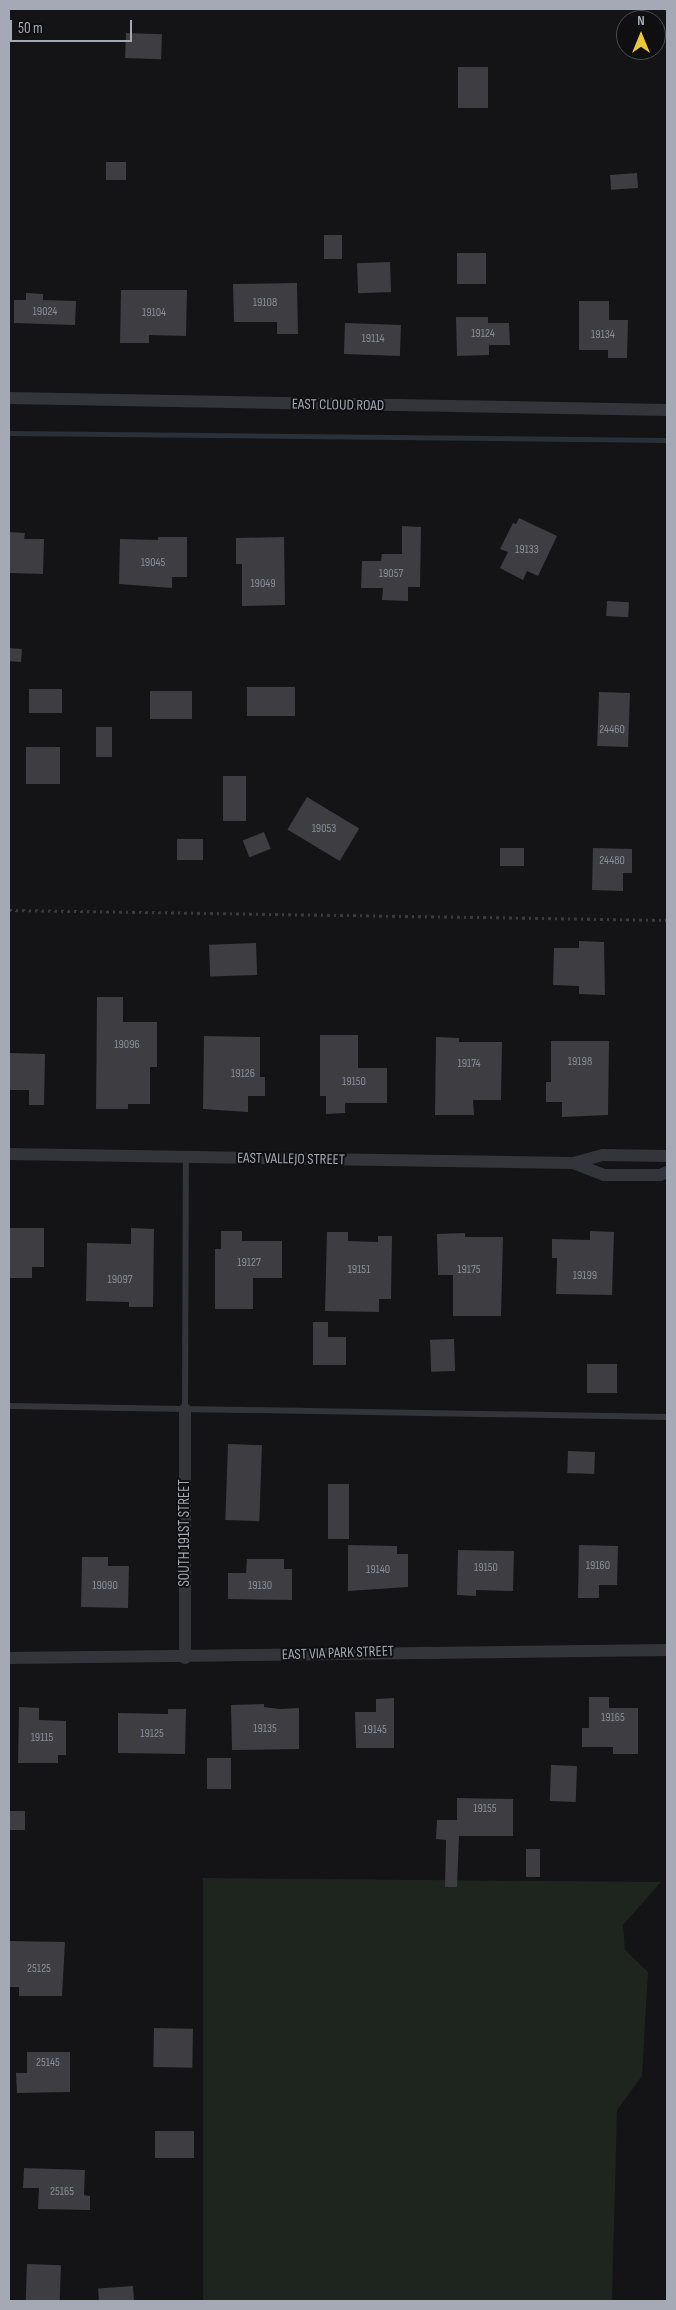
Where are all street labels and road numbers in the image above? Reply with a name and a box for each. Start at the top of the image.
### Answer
street label: EAST CLOUD ROAD [292,395,384,415]
street label: EAST VALLEJO STREET [237,1149,345,1169]
street label: SOUTH 191ST STREET [176,1479,194,1587]
street label: EAST VIA PARK STREET [282,1642,394,1664]

